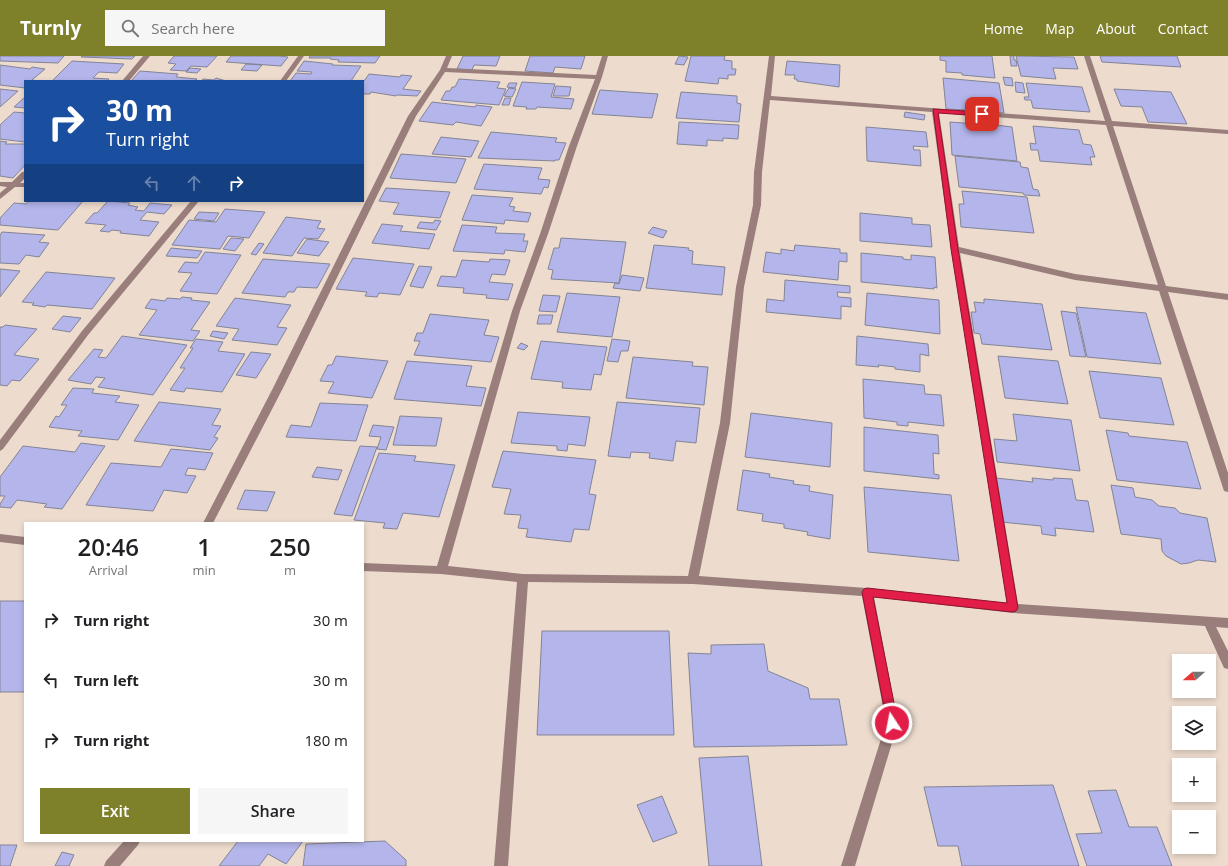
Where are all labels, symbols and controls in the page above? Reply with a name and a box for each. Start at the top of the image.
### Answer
search box [105,10,385,46]
text: Turnly [20,15,81,41]
icon: search [119,17,141,39]
text: Search here [151,18,235,38]
text: Home [984,19,1023,38]
text: Map [1045,19,1074,38]
text: About [1096,19,1136,38]
text: Contact [1158,19,1208,38]
text: 30 m [106,91,173,129]
icon: right [40,96,92,148]
pin [965,97,999,131]
icon: arrive [971,103,993,125]
text: Turn right [106,127,189,151]
icon: left [141,172,163,194]
icon: ahead [183,172,205,194]
icon: right [225,172,247,194]
text: 20:46 [78,530,139,563]
text: 1 [197,530,211,563]
text: 250 [269,530,310,563]
text: Arrival [89,561,128,579]
text: min [193,561,216,579]
text: m [284,561,296,579]
icon: right [40,609,62,631]
text: Turn right [74,610,149,630]
text: 30 m [313,610,348,630]
north arrow [1172,654,1216,698]
map controls [1172,654,1216,854]
icon: left [40,669,62,691]
text: Turn left [74,670,139,690]
text: 30 m [313,670,348,690]
position arrow [871,702,913,744]
button: layers [1172,706,1216,750]
icon: right [40,729,62,751]
text: Turn right [74,730,149,750]
text: 180 m [304,730,348,750]
button: + [1172,758,1216,802]
button: Exit [40,788,190,834]
button: Share [198,788,348,834]
button: − [1172,810,1216,854]

